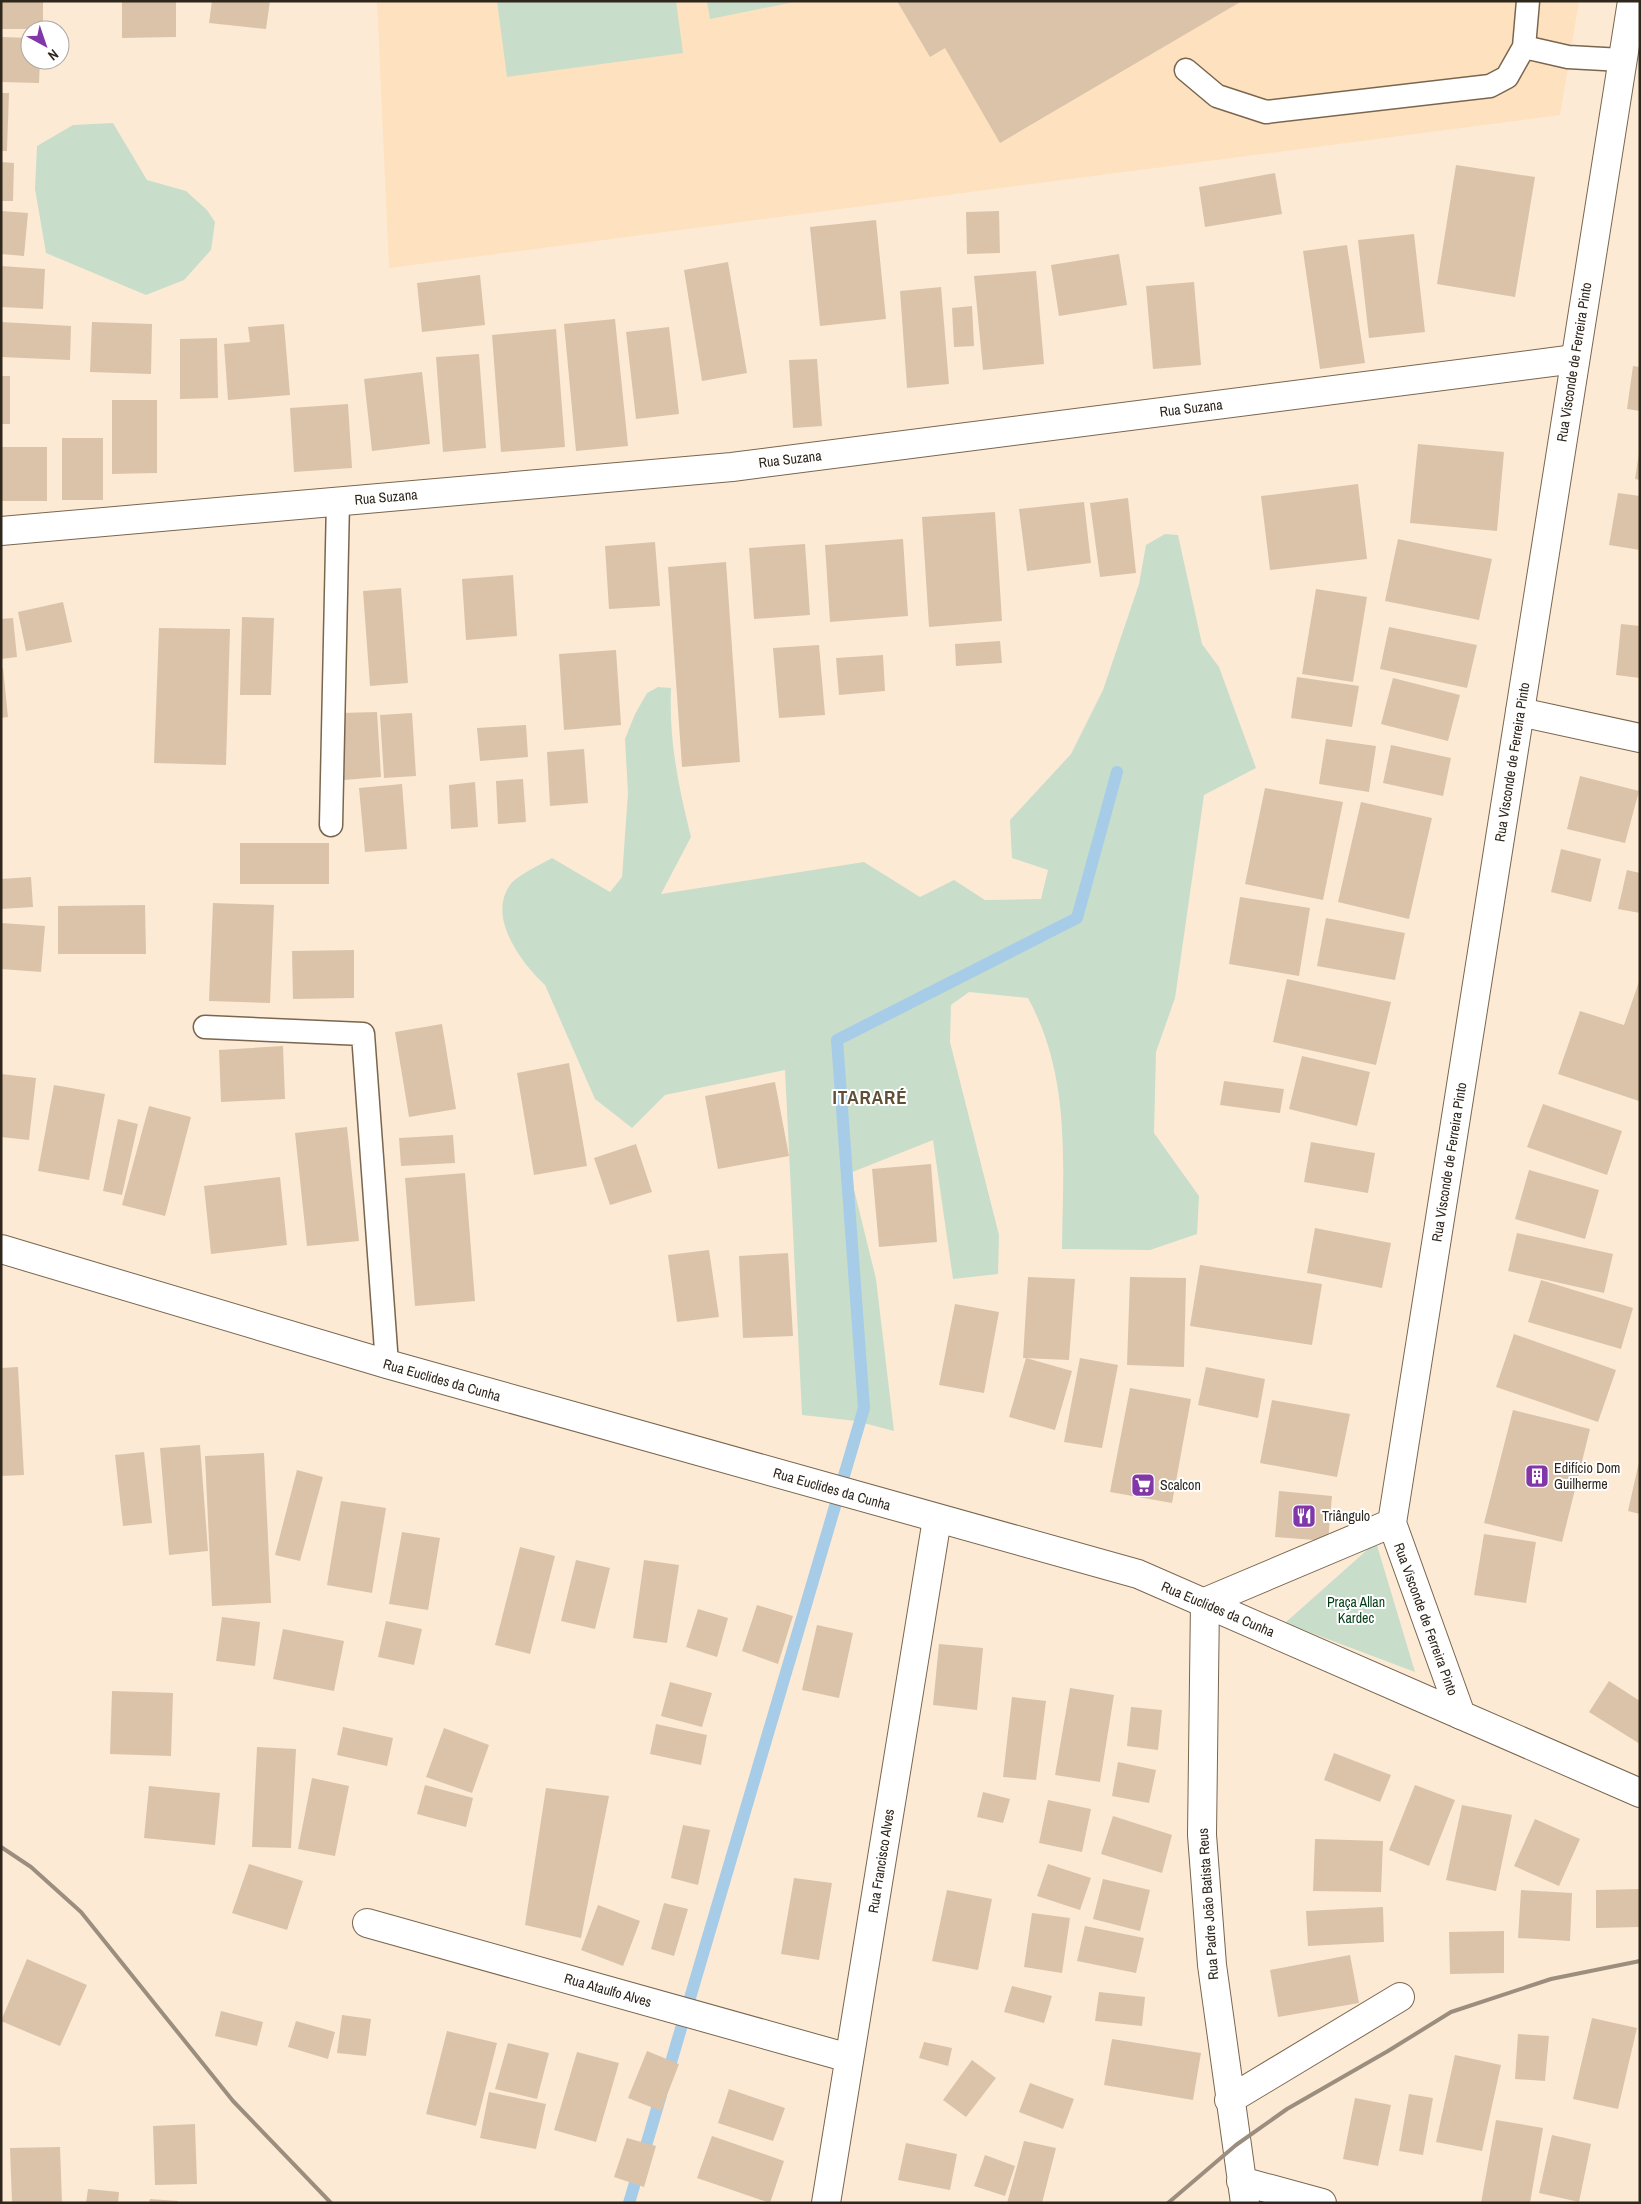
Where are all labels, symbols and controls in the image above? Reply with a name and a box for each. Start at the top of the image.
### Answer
north arrow [20,20,70,70]
text: N [44,45,62,65]
street label: Rua Visconde de Ferreira Pinto [1552,281,1596,443]
street label: Rua Suzana [1159,395,1224,421]
street label: Rua Suzana [758,446,823,472]
street label: Rua Suzana [354,485,419,509]
street label: Rua Visconde de Ferreira Pinto [1490,681,1534,843]
street label: Rua Visconde de Ferreira Pinto [1427,1081,1471,1243]
district label: ITARARÉ [832,1084,908,1110]
street label: Rua Euclides da Cunha [381,1355,503,1406]
place label: Edifício Dom Guilherme [1554,1459,1620,1493]
building icon: Edifício Dom Guilherme [1524,1463,1550,1489]
street label: Rua Euclides da Cunha [771,1464,893,1515]
supermarket icon: Scalcon [1130,1472,1156,1498]
place label: Scalcon [1160,1476,1201,1494]
restaurant icon: Triângulo [1291,1503,1317,1529]
place label: Triângulo [1322,1507,1370,1525]
street label: Rua Visconde de Ferreira Pinto [1390,1540,1462,1698]
street label: Rua Euclides da Cunha [1159,1577,1278,1641]
park label: Praça Allan Kardec [1327,1593,1385,1627]
street label: Rua Francisco Alves [864,1807,898,1914]
street label: Rua Padre João Batista Reus [1194,1827,1222,1980]
street label: Rua Ataulfo Alves [562,1969,654,2011]

